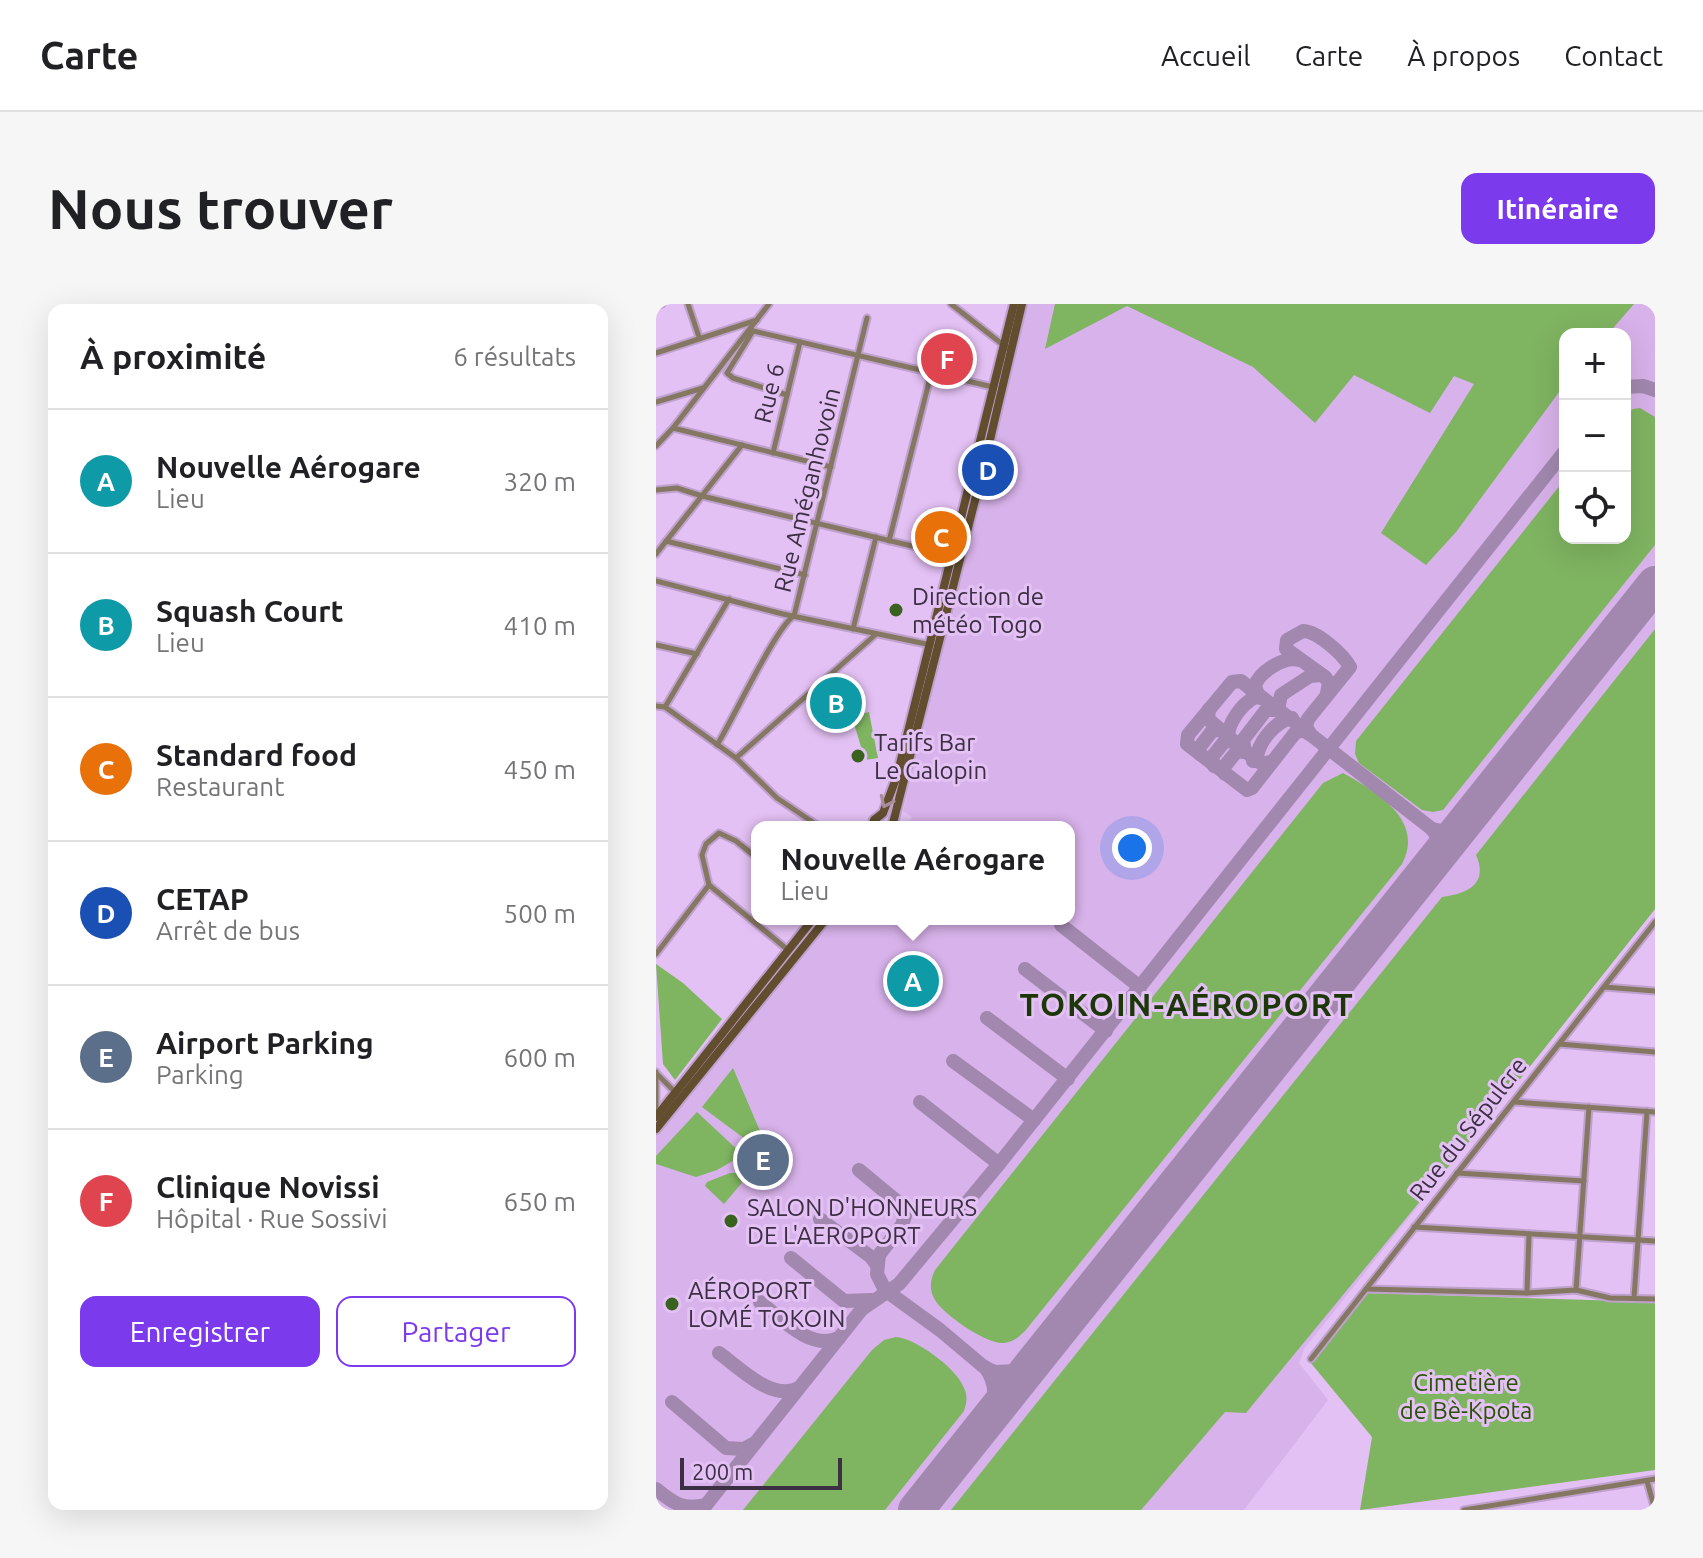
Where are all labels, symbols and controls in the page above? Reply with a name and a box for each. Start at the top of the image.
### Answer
text: Carte [40,34,139,76]
text: Accueil [1161,40,1251,71]
text: Carte [1295,40,1363,71]
text: À propos [1407,40,1520,71]
text: Contact [1564,40,1663,71]
button: Itinéraire [1461,173,1655,244]
text: Nous trouver [48,177,393,240]
map controls [1559,328,1631,544]
button: + [1559,328,1631,400]
pin: F [921,329,973,389]
text: À proximité [80,337,266,375]
text: 6 résultats [453,342,576,371]
street label: Rue 6 [749,360,789,426]
street label: Rue Améganhovoin [769,385,845,595]
button: − [1559,400,1631,472]
pin: D [962,440,1014,500]
text: Nouvelle Aérogare [156,450,421,484]
text: A [97,467,115,496]
text: 320 m [504,467,576,496]
button: locate [1559,472,1631,544]
text: Lieu [156,484,205,513]
pin: C [915,507,967,567]
place label: Direction de météo Togo [912,583,1044,638]
text: Squash Court [156,594,343,628]
marker: Direction de météo Togo [887,601,905,619]
text: B [97,611,115,640]
text: 410 m [504,611,576,640]
text: Lieu [156,628,205,657]
pin: B [810,673,862,733]
place label: Tarifs Bar Le Galopin [874,729,987,784]
text: Standard food [156,738,357,772]
marker: Tarifs Bar Le Galopin [849,747,867,765]
text: C [98,755,114,784]
text: 450 m [504,755,576,784]
text: Restaurant [156,772,284,801]
one-way arrow [880,794,896,809]
popup [751,821,1075,925]
your location [1112,828,1152,868]
text: Nouvelle Aérogare [781,842,1045,876]
text: Lieu [781,876,829,905]
text: CETAP [156,882,249,916]
text: D [97,899,115,928]
text: 500 m [504,899,576,928]
text: Arrêt de bus [156,916,300,945]
pin: A [887,951,939,1011]
district label: TOKOIN-AÉROPORT [1019,985,1355,1022]
text: Airport Parking [156,1026,374,1060]
text: E [98,1043,114,1072]
text: 600 m [504,1043,576,1072]
street label: Rue du Sépulcre [1404,1052,1532,1206]
text: Parking [156,1060,244,1089]
pin: E [737,1130,789,1190]
text: Clinique Novissi [156,1170,380,1204]
text: F [99,1187,113,1216]
text: 650 m [504,1187,576,1216]
place label: SALON D'HONNEURS DE L'AEROPORT [747,1194,977,1249]
text: Hôpital · Rue Sossivi [156,1204,388,1233]
marker: SALON D'HONNEURS DE L'AEROPORT [722,1212,740,1230]
place label: AÉROPORT LOMÉ TOKOIN [688,1276,845,1332]
marker: AÉROPORT LOMÉ TOKOIN [663,1295,681,1313]
button: Enregistrer [80,1296,320,1367]
button: Partager [336,1296,576,1367]
park label: Cimetière de Bè-Kpota [1400,1369,1532,1424]
scale bar [680,1454,842,1490]
text: 200 m [692,1459,753,1484]

